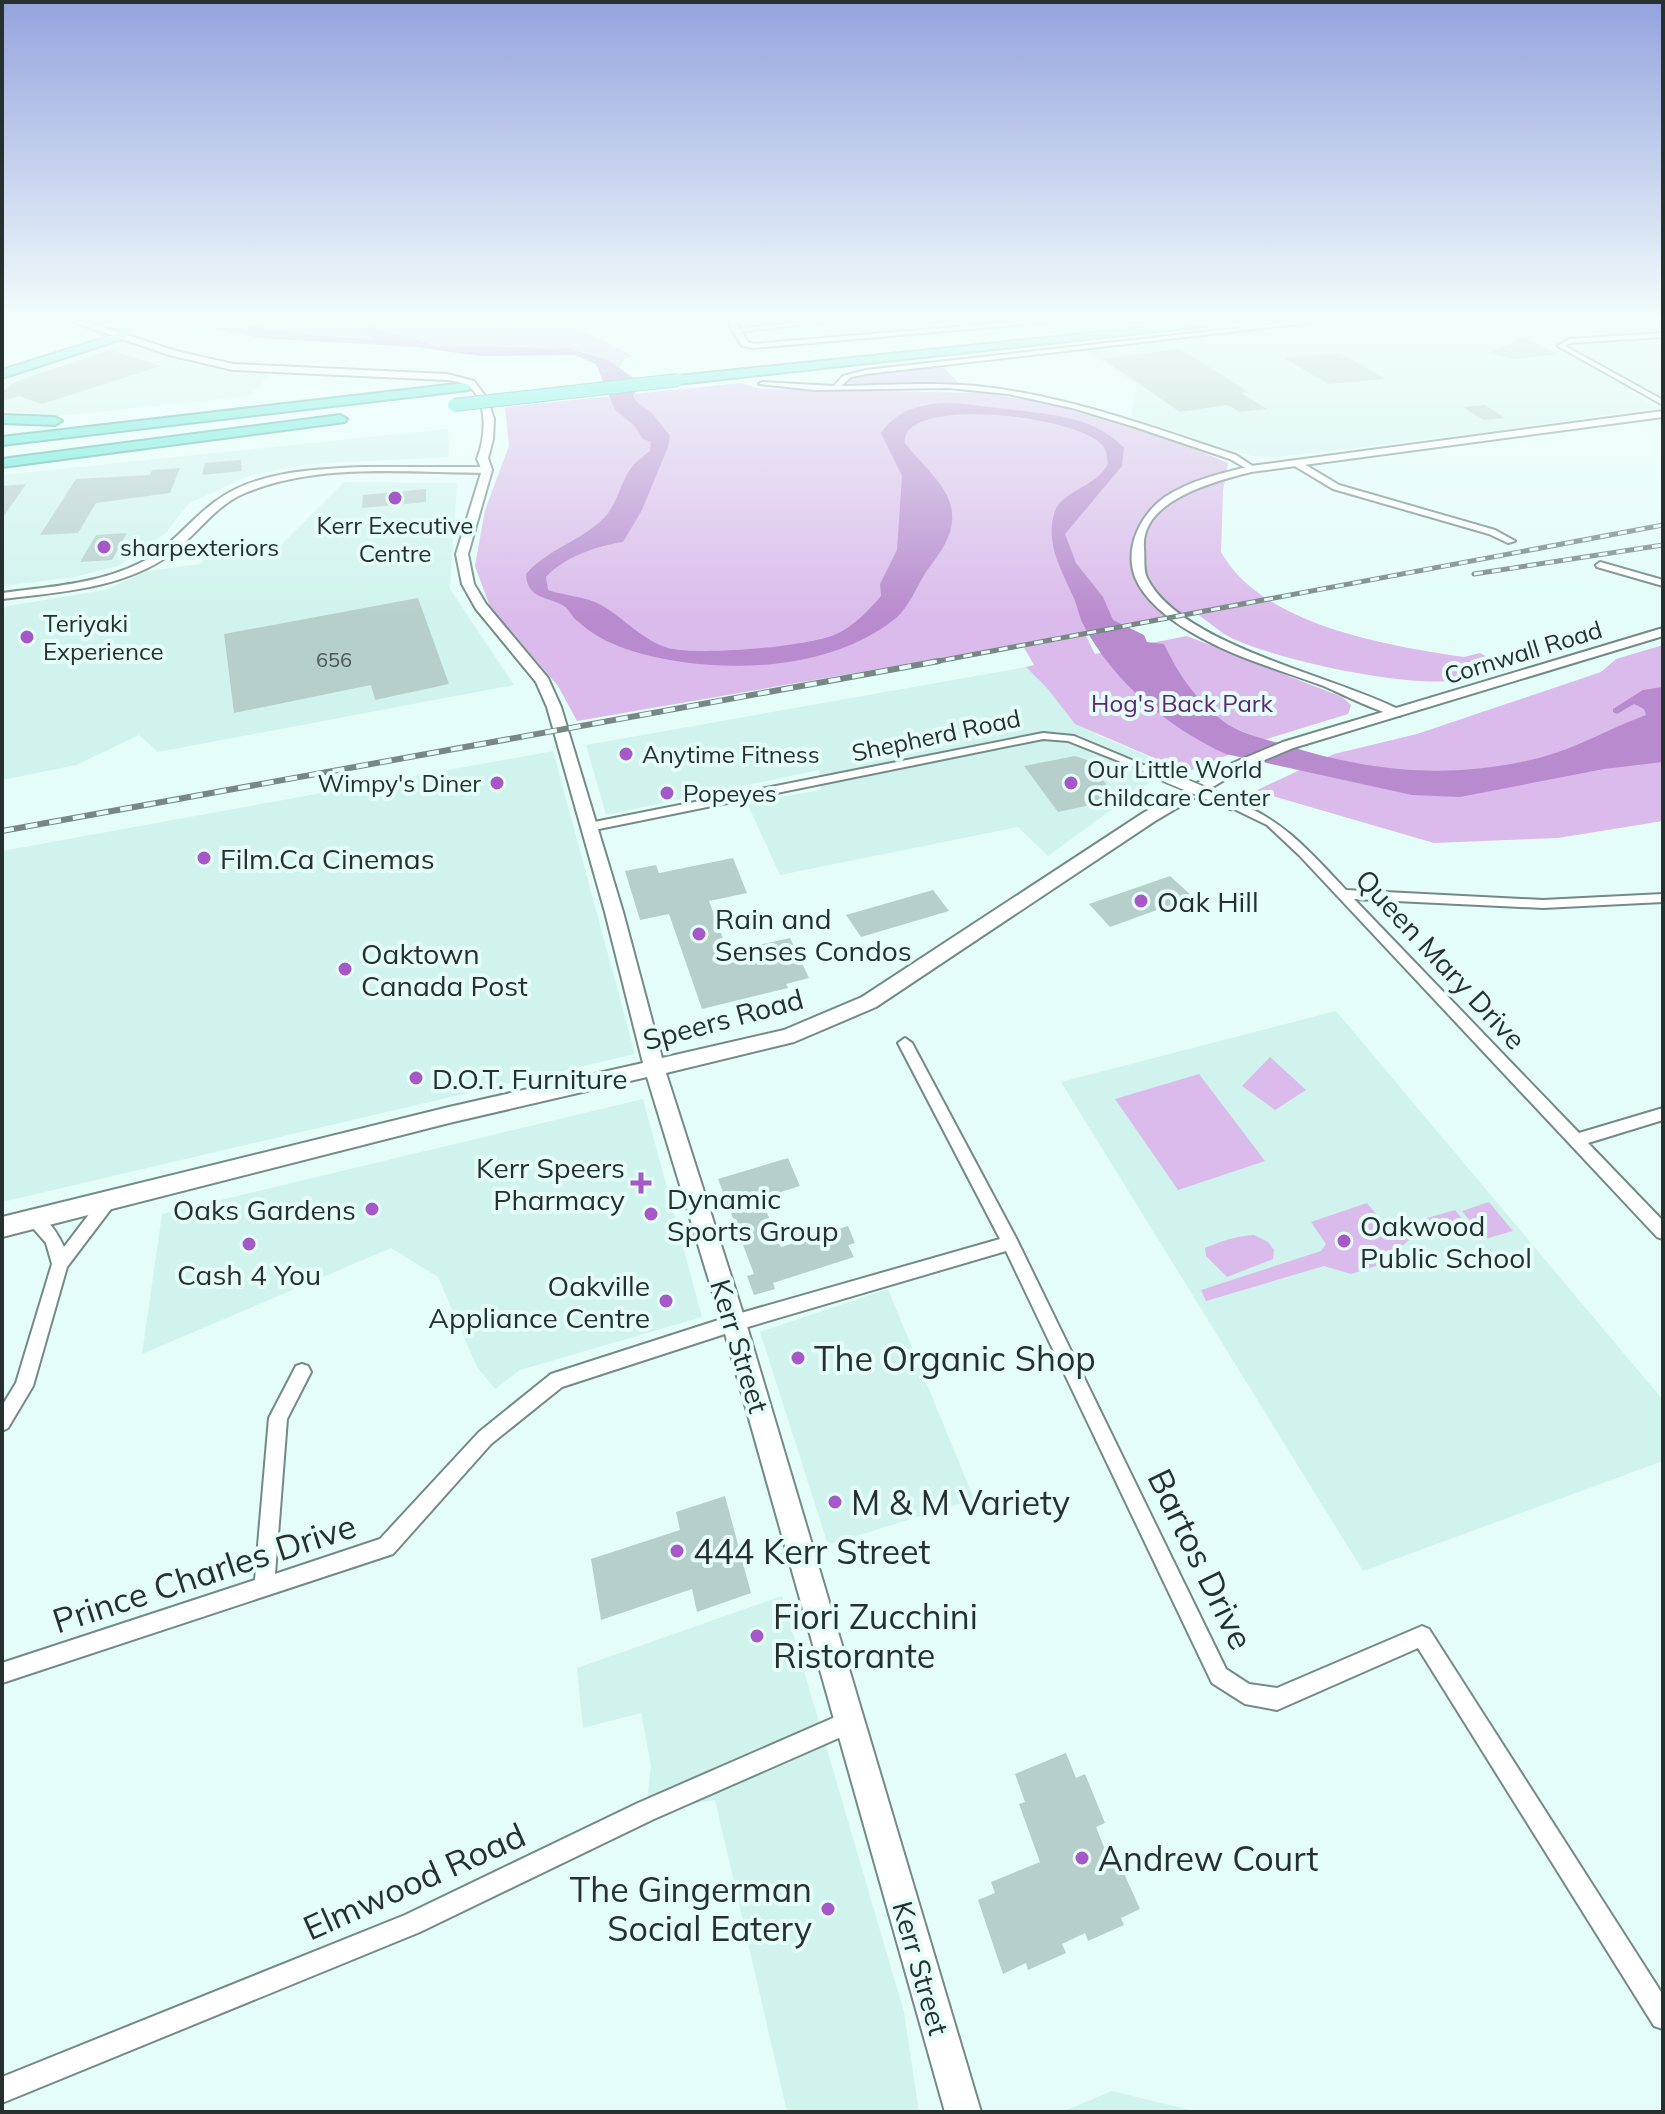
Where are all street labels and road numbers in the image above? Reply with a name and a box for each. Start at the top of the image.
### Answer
street label: Cornwall Road [1440,614,1606,690]
street label: Shepherd Road [849,702,1023,768]
street label: Queen Mary Drive [1349,862,1533,1056]
street label: Speers Road [639,981,807,1057]
street label: Kerr Street [703,1275,777,1417]
street label: Bartos Drive [1139,1462,1263,1656]
street label: Prince Charles Drive [47,1504,361,1642]
street label: Elmwood Road [296,1813,532,1949]
street label: Kerr Street [885,1897,957,2039]

